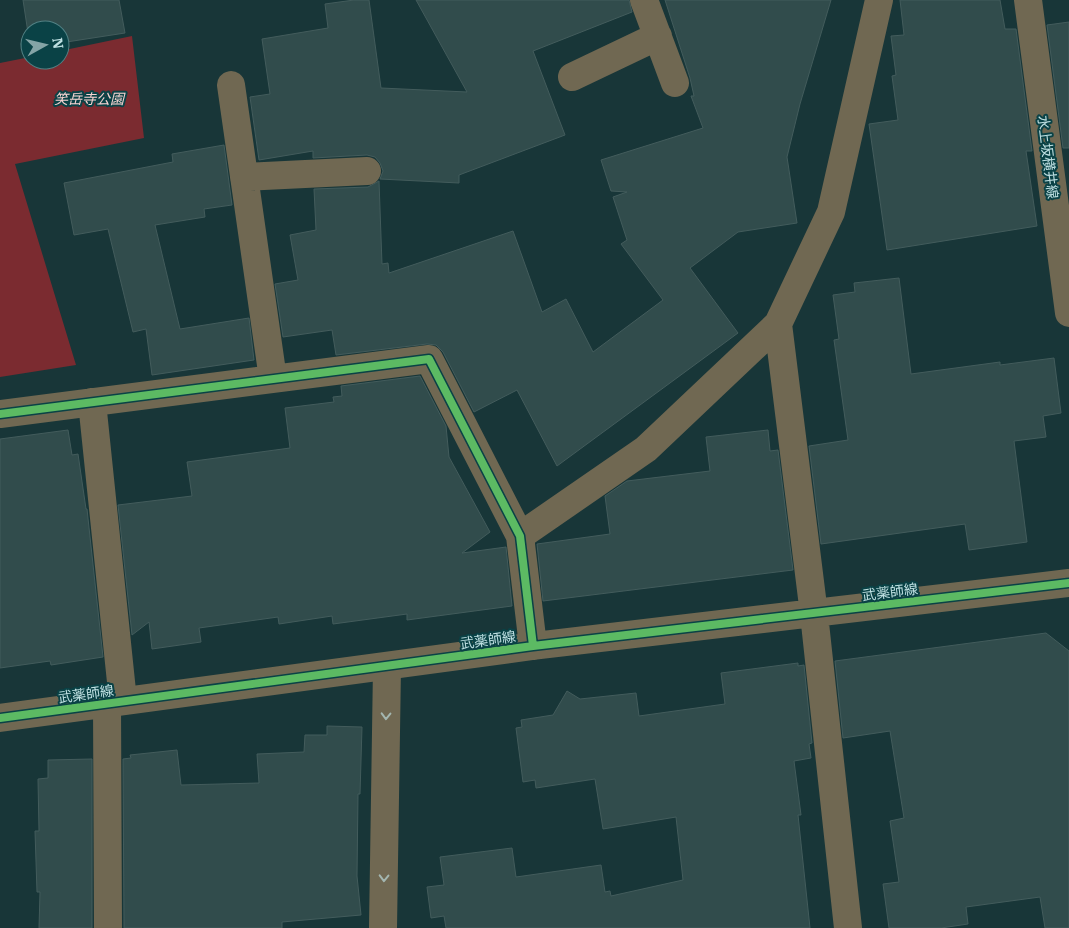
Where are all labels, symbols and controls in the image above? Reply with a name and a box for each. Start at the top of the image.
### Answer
north arrow [20,20,70,70]
text: N [48,36,68,50]
park label: 笑岳寺公園 [54,90,126,108]
street label: 水上坂横井線 [1034,114,1062,200]
street label: 武薬師線 [861,580,919,604]
street label: 武薬師線 [459,627,517,653]
street label: 武薬師線 [57,681,115,707]
one-way arrow [381,712,391,720]
one-way arrow [379,875,389,883]

